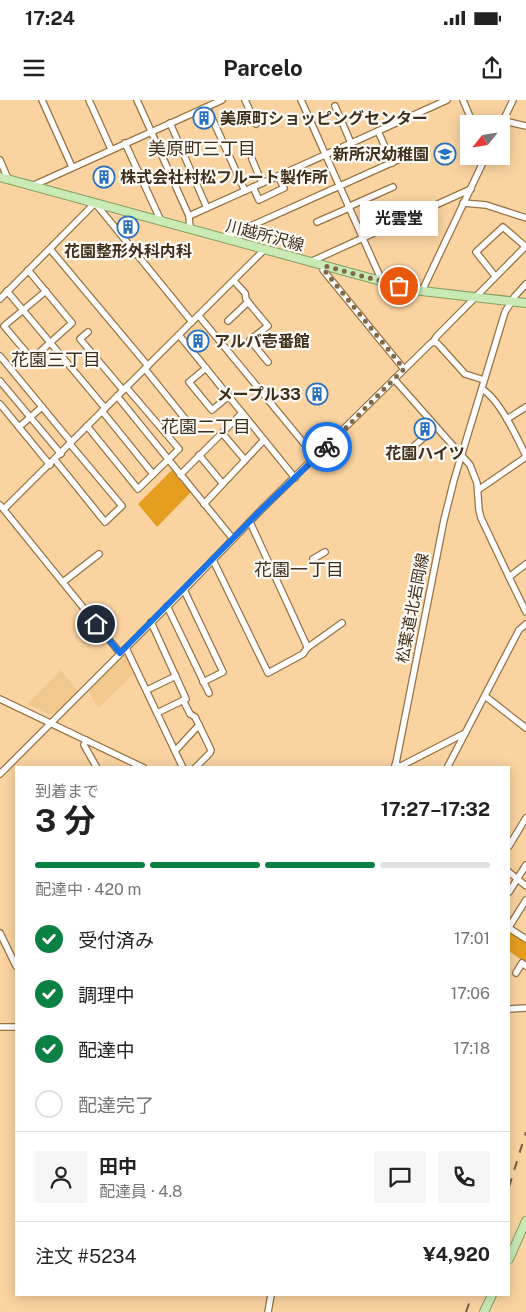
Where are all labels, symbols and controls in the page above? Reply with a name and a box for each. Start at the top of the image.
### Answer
text: 17:24 [25,7,75,29]
icon: menu [20,54,48,82]
icon: share [478,54,506,82]
text: Parcelo [223,55,303,81]
building icon: 美原町ショッピングセンター [192,106,216,130]
place label: 美原町ショッピングセンター [220,109,428,128]
north arrow [460,115,510,165]
map controls [460,115,510,165]
district label: 美原町三丁目 [148,138,256,159]
school or university icon: 新所沢幼稚園 [433,142,457,166]
place label: 新所沢幼稚園 [333,145,429,164]
building icon: 株式会社村松フルート製作所 [92,165,116,189]
place label: 株式会社村松フルート製作所 [120,168,328,187]
callout: 光雲堂 [360,201,438,236]
text: 光雲堂 [375,209,423,228]
building icon: 花園整形外科内科 [116,215,140,239]
street label: 川越所沢線 [224,216,306,255]
place label: 花園整形外科内科 [64,242,192,261]
pin [378,265,420,307]
icon: bag [385,272,413,300]
building icon: アルバ壱番館 [186,329,210,353]
place label: アルバ壱番館 [214,332,310,351]
district label: 花園三丁目 [11,349,101,370]
building icon: メープル33 [305,382,329,406]
place label: メープル33 [217,385,301,404]
district label: 花園二丁目 [161,416,251,437]
building icon: 花園ハイツ [413,417,437,441]
courier [302,422,352,472]
icon: bike [313,433,341,461]
place label: 花園ハイツ [385,444,465,463]
street label: 松葉道北岩岡線 [392,551,433,665]
district label: 花園一丁目 [254,559,344,580]
pin [75,603,117,645]
icon: home [82,610,110,638]
text: 到着まで [35,782,99,801]
text: 17:27–17:32 [381,798,490,820]
text: 3 分 [35,802,96,839]
text: 配達中 · 420 m [35,880,141,899]
icon: check [35,925,63,953]
text: 受付済み [78,929,154,951]
text: 17:01 [454,929,490,948]
icon: check [35,980,63,1008]
text: 調理中 [78,984,135,1006]
text: 17:06 [451,984,490,1003]
icon: check [35,1035,63,1063]
text: 配達中 [78,1039,135,1061]
text: 17:18 [453,1039,490,1058]
text: 配達完了 [78,1094,154,1116]
button: person [35,1151,87,1203]
button: chat [374,1151,426,1203]
button: phone [438,1151,490,1203]
text: 田中 [99,1155,137,1177]
text: 配達員 · 4.8 [99,1182,182,1201]
text: ¥4,920 [423,1243,490,1265]
text: 注文 #5234 [35,1245,136,1267]

